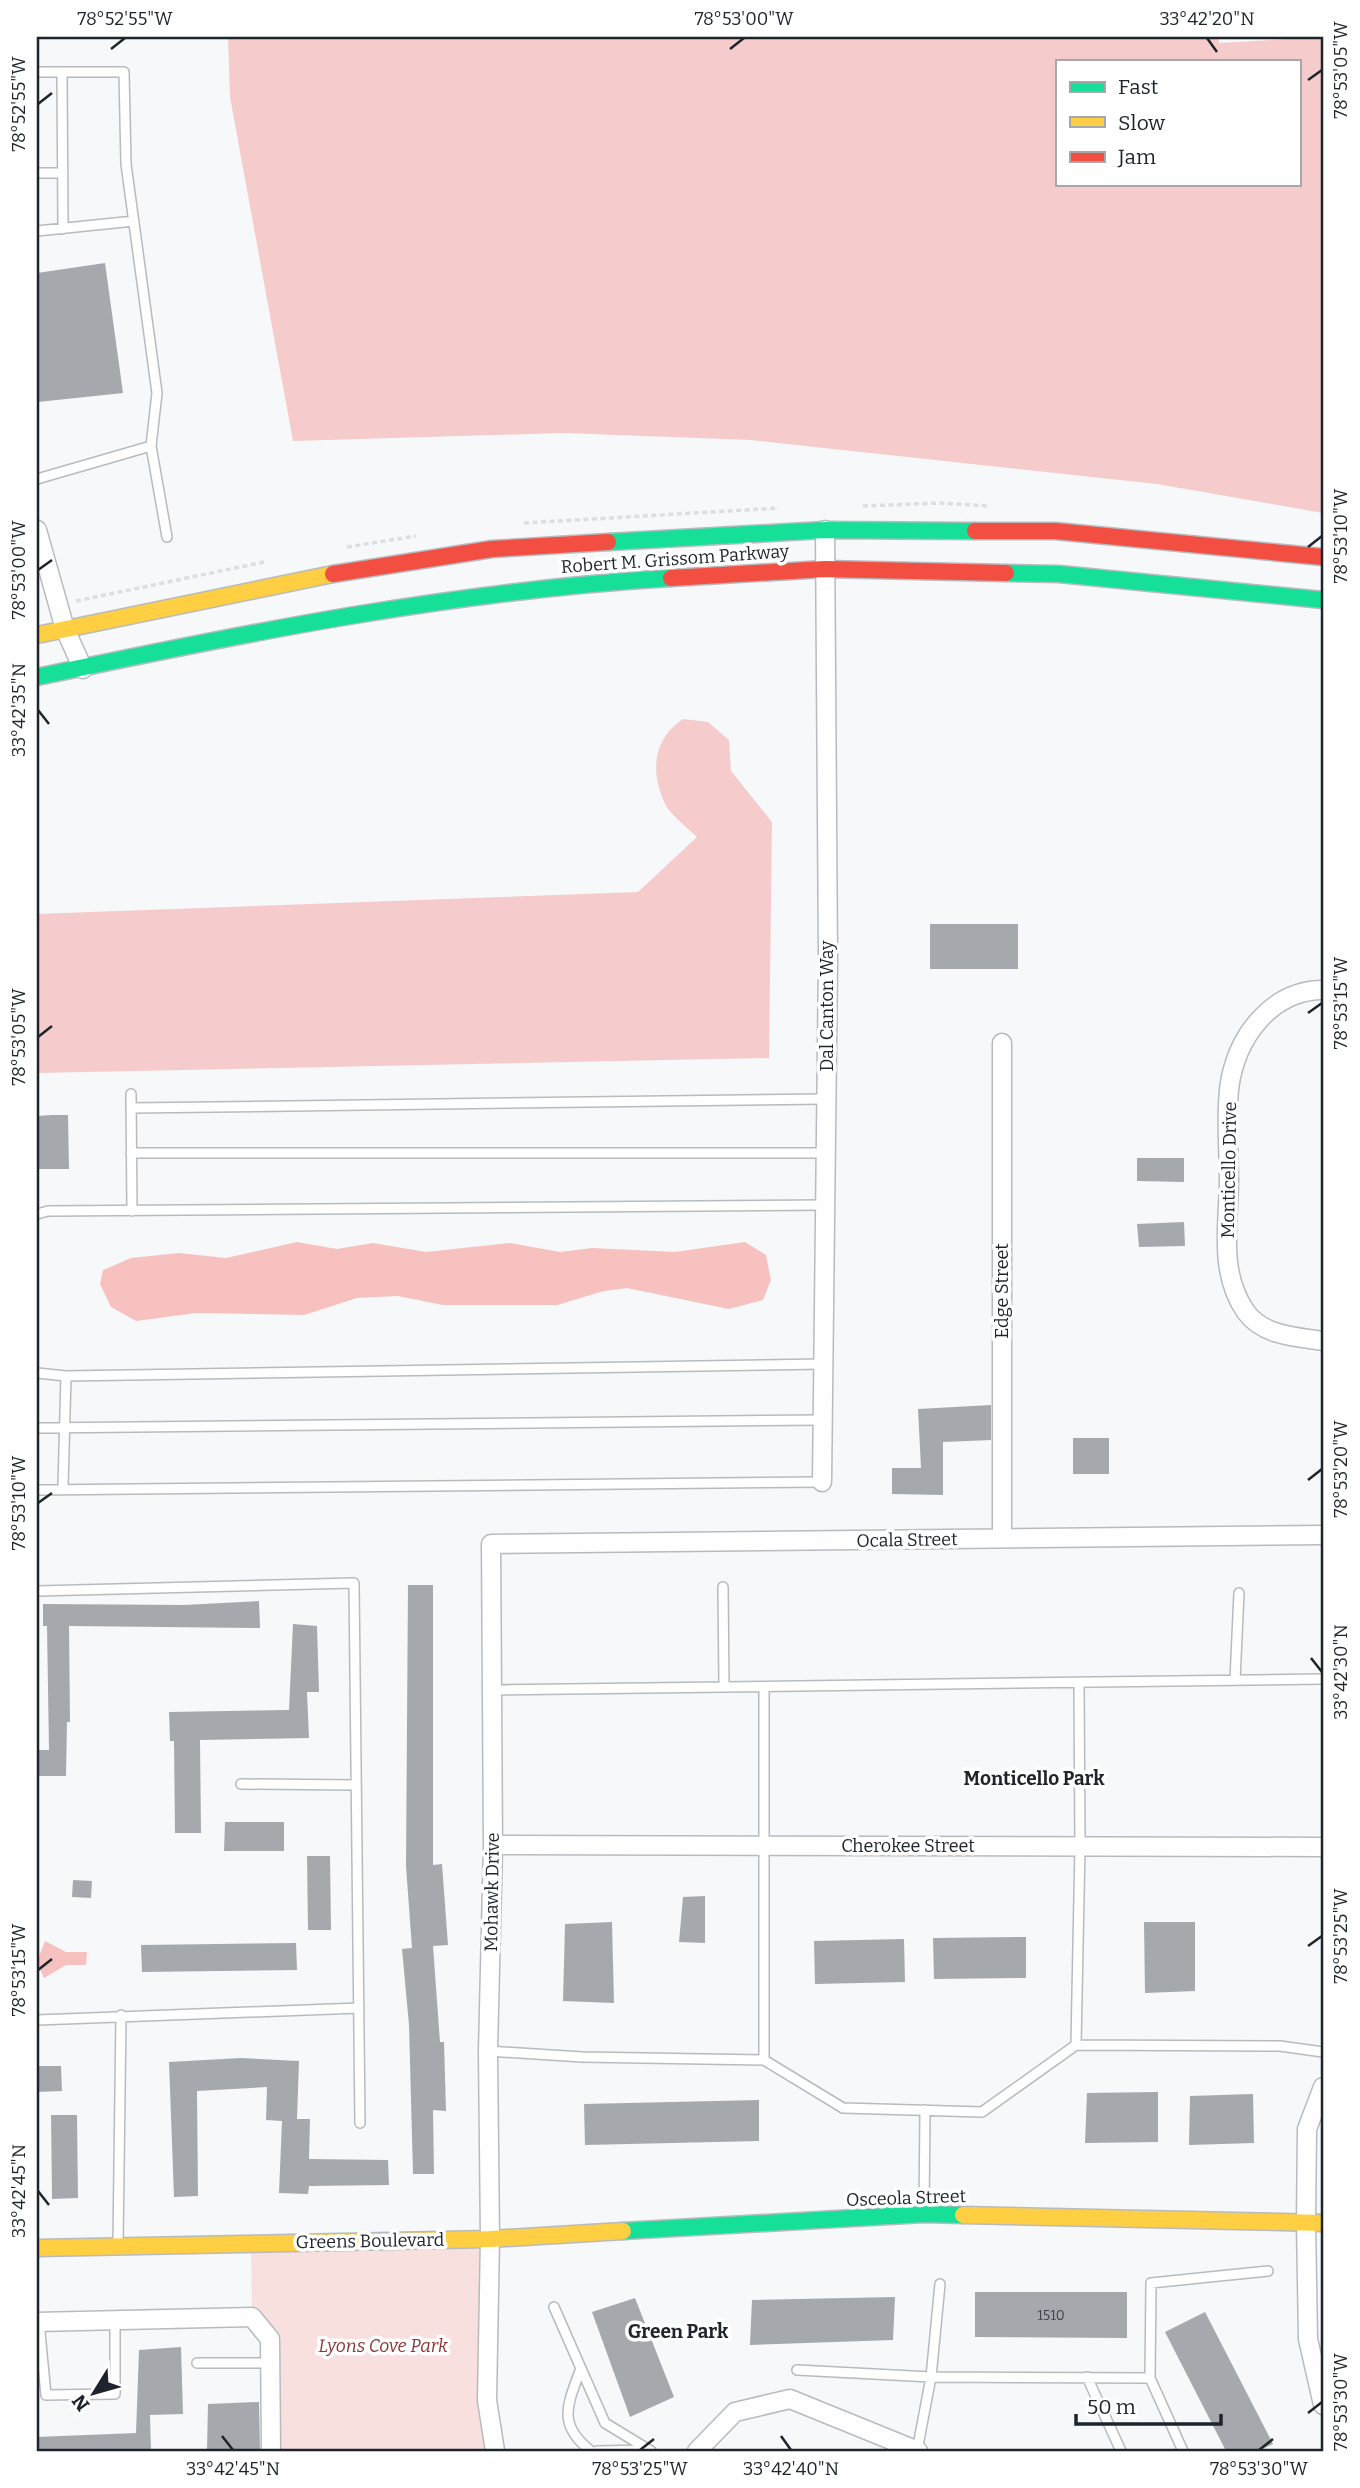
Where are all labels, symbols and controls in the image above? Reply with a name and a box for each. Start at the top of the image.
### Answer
text: 78°52'55"W [77,8,173,30]
text: 78°53'00"W [694,8,794,30]
text: 33°42'20"N [1159,8,1255,30]
text: 78°53'05"W [1330,21,1352,119]
text: 78°52'55"W [8,56,30,152]
legend [1056,60,1300,186]
text: Fast [1118,74,1159,100]
text: Slow [1118,110,1165,136]
text: Jam [1117,144,1156,170]
text: 78°53'10"W [1330,488,1352,584]
text: 78°53'00"W [8,520,30,620]
street label: Robert M. Grissom Parkway [560,540,790,578]
text: 33°42'35"N [8,663,30,757]
street label: Dal Canton Way [816,940,838,1072]
text: 78°53'15"W [1330,956,1352,1050]
text: 78°53'05"W [8,988,30,1086]
street label: Monticello Drive [1217,1101,1241,1239]
street label: Edge Street [991,1243,1013,1339]
text: 78°53'20"W [1330,1420,1352,1518]
text: 78°53'10"W [8,1455,30,1551]
street label: Ocala Street [856,1528,958,1552]
text: 33°42'30"N [1330,1624,1352,1720]
district label: Monticello Park [963,1767,1105,1790]
street label: Mohawk Drive [480,1832,504,1952]
street label: Cherokee Street [841,1835,975,1857]
text: 78°53'25"W [1330,1888,1352,1984]
text: 78°53'15"W [8,1923,30,2017]
text: 33°42'45"N [8,2144,30,2238]
street label: Osceola Street [846,2185,967,2211]
street label: Greens Boulevard [295,2229,445,2253]
house number: 1510 [1037,2307,1065,2324]
district label: Green Park [628,2320,729,2343]
park label: Lyons Cove Park [318,2335,448,2357]
text: 78°53'30"W [1330,2352,1352,2451]
north arrow [60,2358,130,2428]
scale bar [1076,2383,1222,2427]
text: N [67,2390,94,2416]
text: 50 m [1087,2394,1136,2420]
text: 33°42'45"N [186,2458,280,2480]
text: 78°53'25"W [592,2458,688,2480]
text: 33°42'40"N [743,2458,839,2480]
text: 78°53'30"W [1210,2458,1309,2480]

